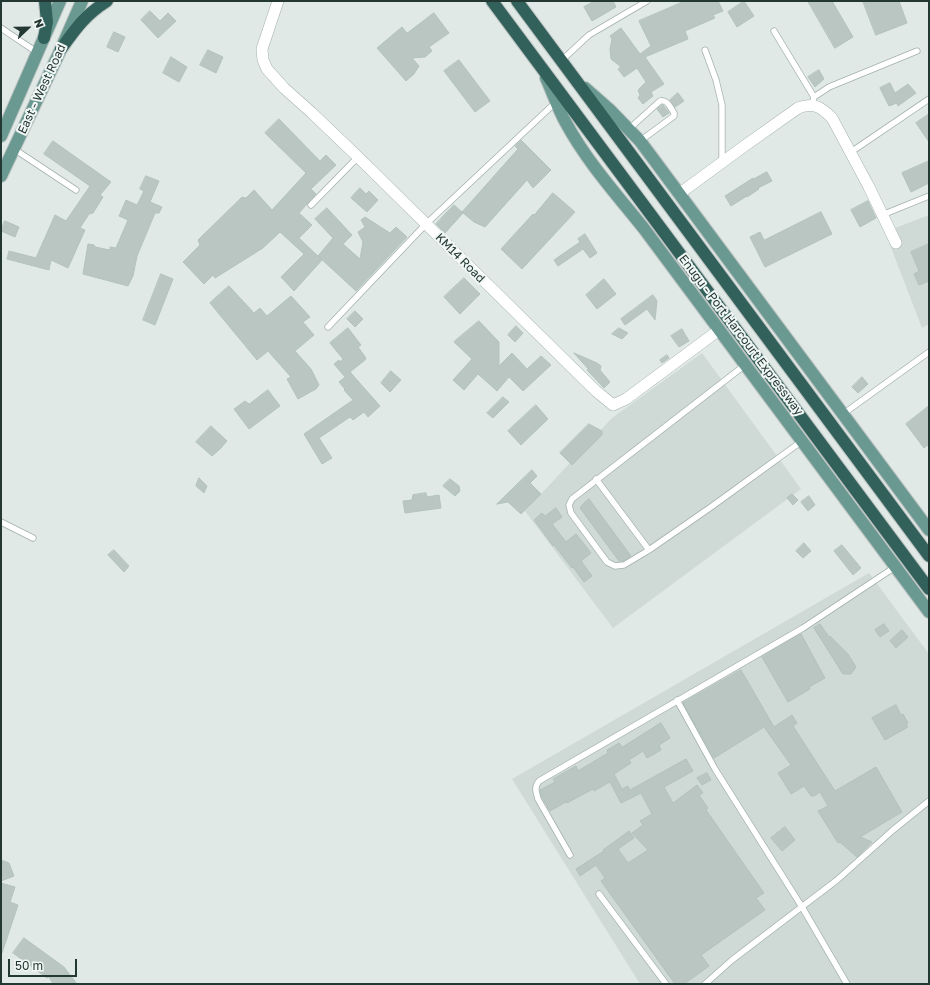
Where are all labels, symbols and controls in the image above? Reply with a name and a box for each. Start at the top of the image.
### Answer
north arrow [8,8,48,48]
text: N [32,17,47,30]
street label: East - West Road [15,42,69,136]
street label: KM14 Road [432,230,488,286]
street label: Enugu - Port Harcourt Expressway [676,252,806,418]
scale bar [10,951,79,977]
text: 50 m [15,958,43,973]

